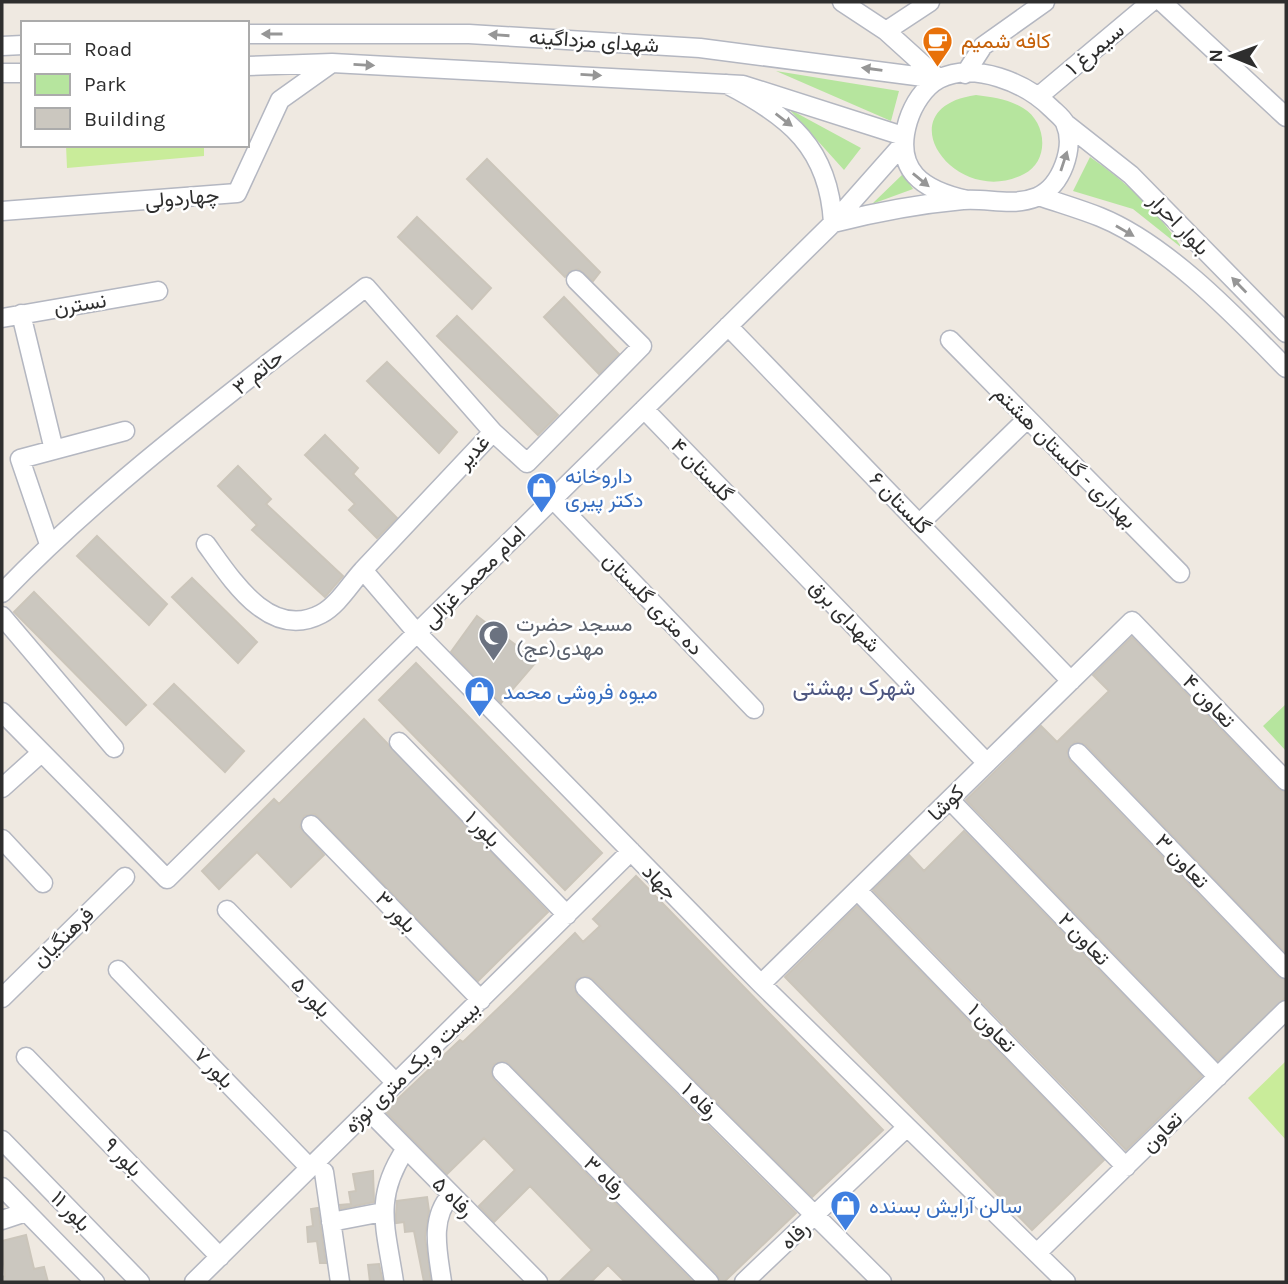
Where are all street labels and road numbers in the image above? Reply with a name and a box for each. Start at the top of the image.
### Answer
street label: سیمرغ ۱ [1061,18,1130,82]
street label: شهدای مزداگینه [528,24,660,59]
street label: چهاردولی [144,183,220,215]
street label: بلوار احرار [1142,187,1214,261]
street label: نسترن [52,288,108,321]
street label: حاتم ۳ [228,344,289,401]
street label: بهداری - گلستان هشتم [987,381,1141,535]
street label: غدیر [451,430,495,475]
street label: گلستان ۴ [666,433,738,507]
street label: گلستان ۶ [865,467,935,539]
street label: امام محمد غزالی [418,521,532,635]
street label: ده متری گلستان [597,548,708,661]
street label: شهدای برق [804,575,885,658]
street label: تعاون ۴ [1177,669,1240,733]
street label: کوشا [923,780,970,826]
street label: بلور ۱ [460,806,506,853]
street label: تعاون ۳ [1150,829,1214,894]
street label: جهاد [637,859,683,905]
street label: بلور ۳ [370,886,421,938]
street label: فرهنگیان [27,902,99,973]
street label: تعاون ۲ [1053,908,1115,971]
street label: بلور ۵ [285,972,336,1023]
street label: بیست و یک متری نوژه [339,996,485,1139]
street label: تعاون ۱ [962,999,1021,1058]
street label: بلور ۷ [188,1043,239,1094]
street label: رفاه ۱ [676,1078,723,1125]
street label: تعاون [1137,1107,1188,1158]
street label: بلور ۹ [98,1133,147,1182]
street label: رفاه ۳ [578,1151,631,1204]
street label: رفاه ۵ [427,1172,478,1223]
street label: بلور ۱۱ [45,1186,96,1237]
street label: رفاه [776,1216,815,1255]

